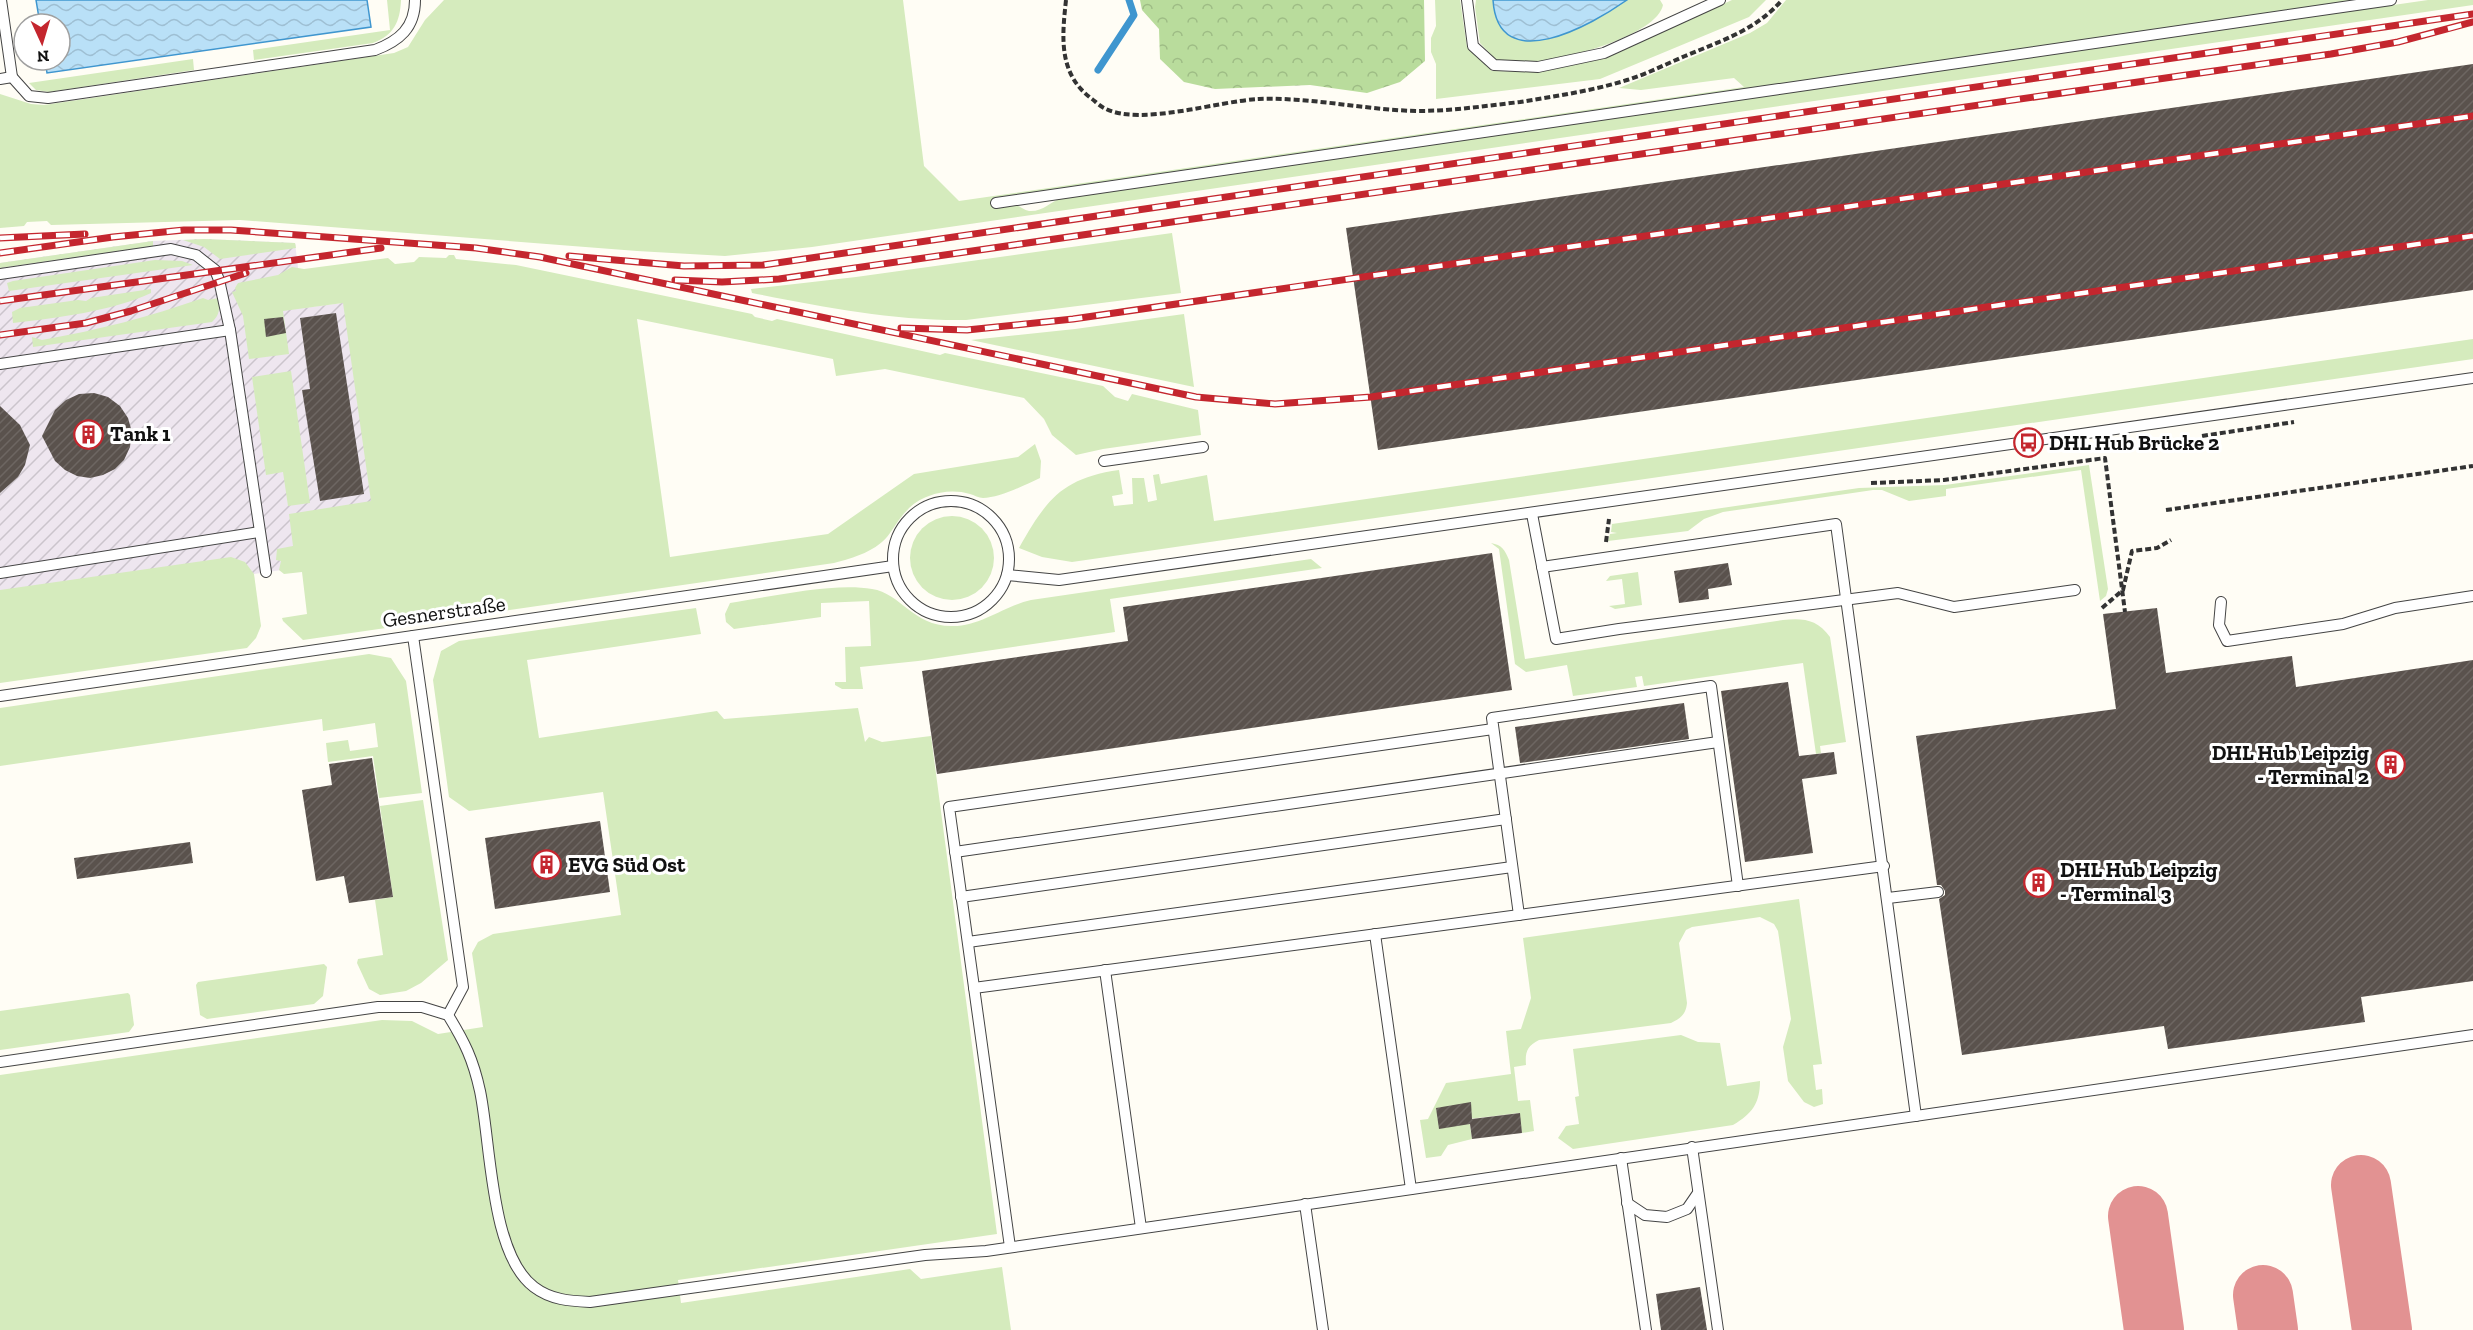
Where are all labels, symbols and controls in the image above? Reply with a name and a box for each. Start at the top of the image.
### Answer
north arrow [12,12,72,72]
text: N [36,47,50,66]
building icon: Tank 1 [73,418,105,450]
place label: Tank 1 [110,421,171,446]
bus stop icon: DHL Hub Brücke 2 [2012,427,2044,459]
place label: DHL Hub Brücke 2 [2049,430,2219,455]
street label: Gesnerstraße [381,590,507,632]
place label: DHL Hub Leipzig - Terminal 2 [2212,740,2369,789]
building icon: DHL Hub Leipzig - Terminal 2 [2374,749,2406,781]
building icon: EVG Süd Ost [531,849,563,881]
place label: EVG Süd Ost [568,852,686,877]
place label: DHL Hub Leipzig - Terminal 3 [2060,857,2217,906]
building icon: DHL Hub Leipzig - Terminal 3 [2023,866,2055,898]

